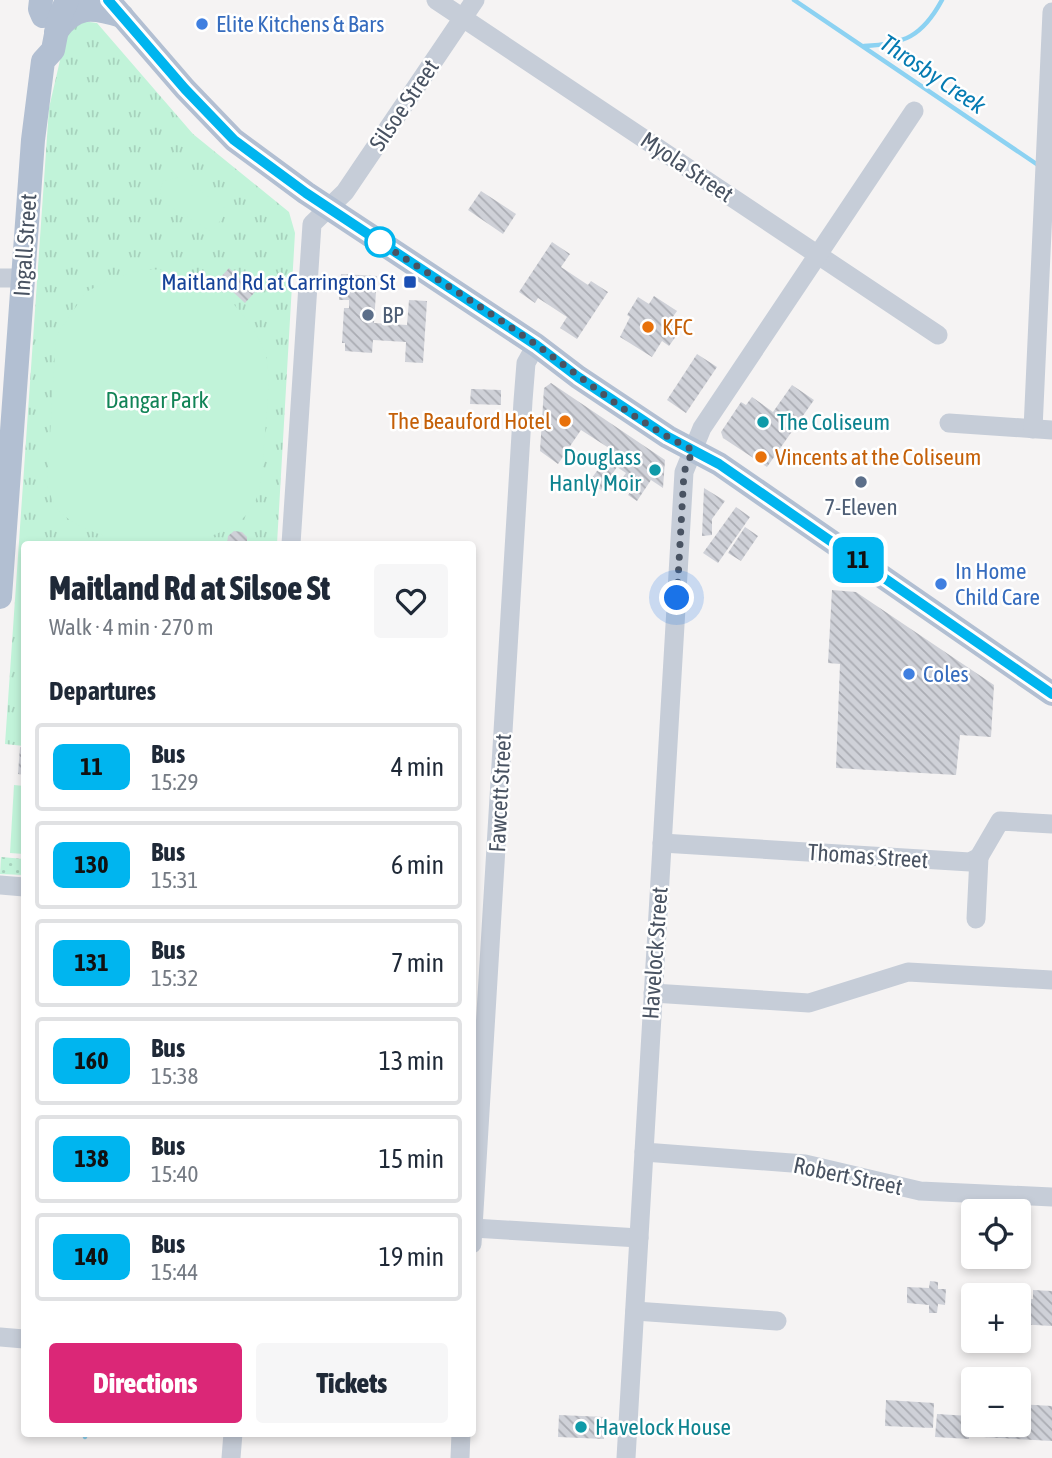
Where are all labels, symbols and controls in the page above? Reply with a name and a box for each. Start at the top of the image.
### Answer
place label: Elite Kitchens & Bars [216,11,384,37]
marker: Elite Kitchens & Bars [194,16,210,32]
water label: Throsby Creek [875,29,991,119]
street label: Silsoe Street [364,55,444,155]
street label: Myola Street [636,127,738,207]
street label: Ingall Street [8,193,42,297]
unlabelled marker [365,227,395,257]
place label: Maitland Rd at Carrington St [161,269,396,295]
marker: Maitland Rd at Carrington St [402,274,418,290]
place label: BP [382,302,404,328]
marker: BP [360,307,376,323]
place label: KFC [662,314,693,340]
marker: KFC [640,319,656,335]
park label: Dangar Park [105,387,209,413]
place label: The Beauford Hotel [388,408,551,434]
place label: The Coliseum [777,409,890,435]
marker: The Beauford Hotel [557,413,573,429]
marker: The Coliseum [755,414,771,430]
place label: Douglass Hanly Moir [549,444,642,496]
place label: Vincents at the Coliseum [775,444,981,470]
marker: Vincents at the Coliseum [753,449,769,465]
marker: Douglass Hanly Moir [647,462,663,478]
marker: 7-Eleven [853,474,869,490]
place label: 7-Eleven [824,494,898,520]
line badge: 11 [826,537,889,583]
text: 11 [847,546,869,573]
place label: In Home Child Care [955,558,1040,610]
button: heart [374,564,448,638]
text: Maitland Rd at Silsoe St [49,569,330,607]
marker: In Home Child Care [933,576,949,592]
your location [659,580,694,615]
text: Walk · 4 min · 270 m [49,614,213,640]
place label: Coles [923,661,969,687]
marker: Coles [901,666,917,682]
text: Departures [49,676,156,706]
street label: Fawcett Street [484,733,516,853]
text: Bus [151,739,185,769]
text: 4 min [391,752,444,782]
text: 11 [80,753,103,780]
text: 15:29 [151,769,198,795]
text: Bus [151,837,185,867]
street label: Thomas Street [807,839,929,873]
text: 6 min [391,850,444,880]
text: 130 [75,851,108,878]
text: 15:31 [151,867,198,893]
street label: Havelock Street [637,886,673,1020]
text: Bus [151,935,185,965]
text: 7 min [391,948,444,978]
text: 131 [75,949,108,976]
text: 15:32 [151,965,198,991]
text: Bus [151,1033,185,1063]
text: 13 min [379,1046,444,1076]
text: 160 [75,1047,108,1074]
text: 15:38 [151,1063,198,1089]
text: Bus [151,1131,185,1161]
text: 15 min [379,1144,444,1174]
text: 138 [75,1145,108,1172]
street label: Robert Street [791,1152,905,1200]
text: 15:40 [151,1161,198,1187]
map controls [961,1199,1031,1437]
button: locate [961,1199,1031,1269]
text: Bus [151,1229,185,1259]
text: 19 min [379,1242,444,1272]
text: 140 [75,1243,108,1270]
text: 15:44 [151,1259,198,1285]
button: + [961,1283,1031,1353]
button: Directions [49,1343,242,1423]
button: Tickets [256,1343,448,1423]
button: − [961,1367,1031,1437]
place label: Havelock House [595,1414,731,1440]
marker: Havelock House [573,1419,589,1435]

